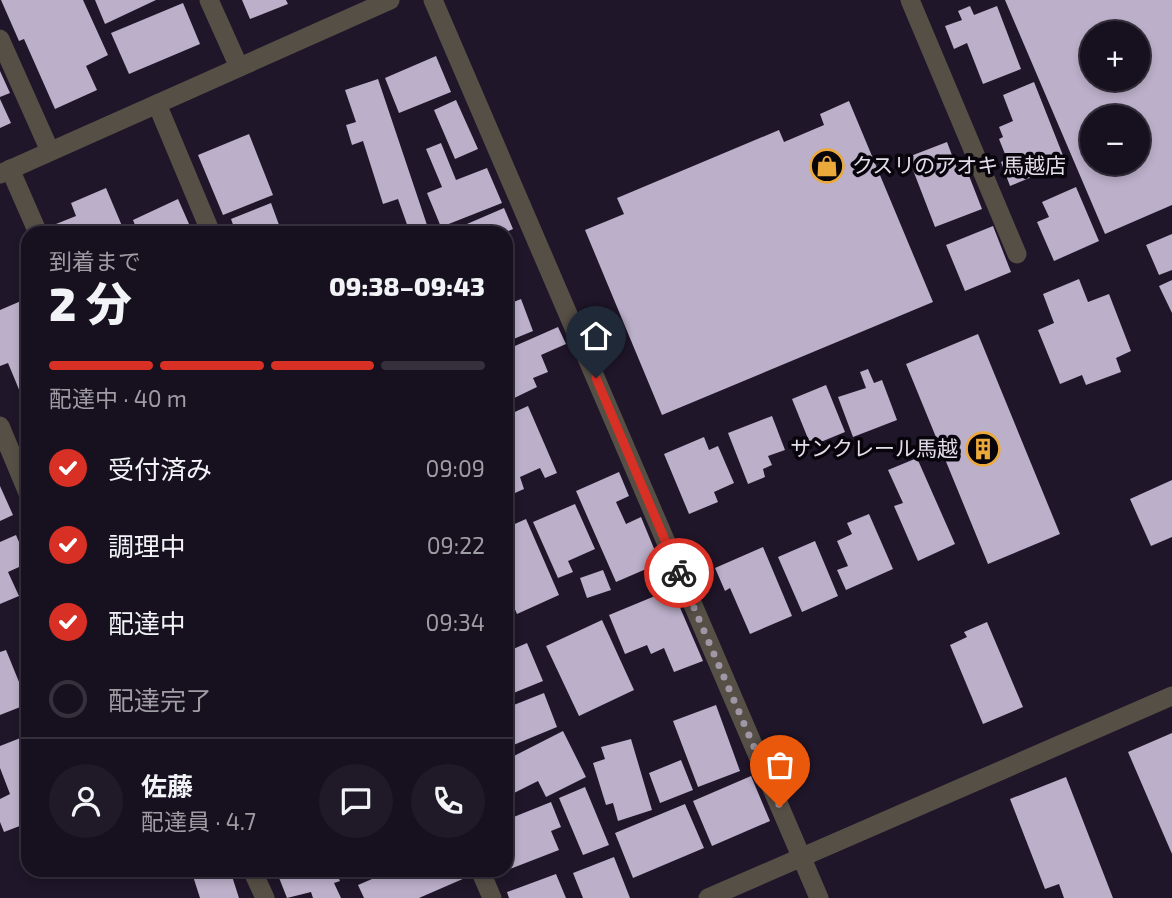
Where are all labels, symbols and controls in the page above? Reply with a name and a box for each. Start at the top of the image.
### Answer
map controls [1080,21,1150,175]
button: + [1080,21,1150,91]
button: − [1080,105,1150,175]
shop icon: クスリのアオキ 馬越店 [808,147,846,185]
place label: クスリのアオキ 馬越店 [852,152,1066,177]
text: 到着まで [49,247,141,275]
text: 09:38–09:43 [329,270,485,301]
text: 2 分 [49,275,132,330]
pin [566,306,626,378]
icon: home [577,317,615,355]
text: 配達中 · 40 m [49,384,187,412]
building icon: サンクレール馬越 [964,430,1002,468]
place label: サンクレール馬越 [790,435,958,460]
icon: check [49,449,87,487]
text: 受付済み [108,453,212,484]
text: 09:09 [426,454,485,482]
icon: check [49,526,87,564]
text: 調理中 [108,530,186,561]
text: 09:22 [427,531,485,559]
courier [644,538,714,608]
icon: bike [660,554,698,592]
icon: check [49,603,87,641]
text: 配達中 [108,607,186,638]
text: 09:34 [426,608,485,636]
text: 配達完了 [108,684,212,715]
pin [750,735,810,807]
icon: bag [761,746,799,784]
button: person [49,764,123,838]
button: chat [319,764,393,838]
button: phone [411,764,485,838]
text: 佐藤 [141,770,193,801]
text: 配達員 · 4.7 [141,807,256,835]

